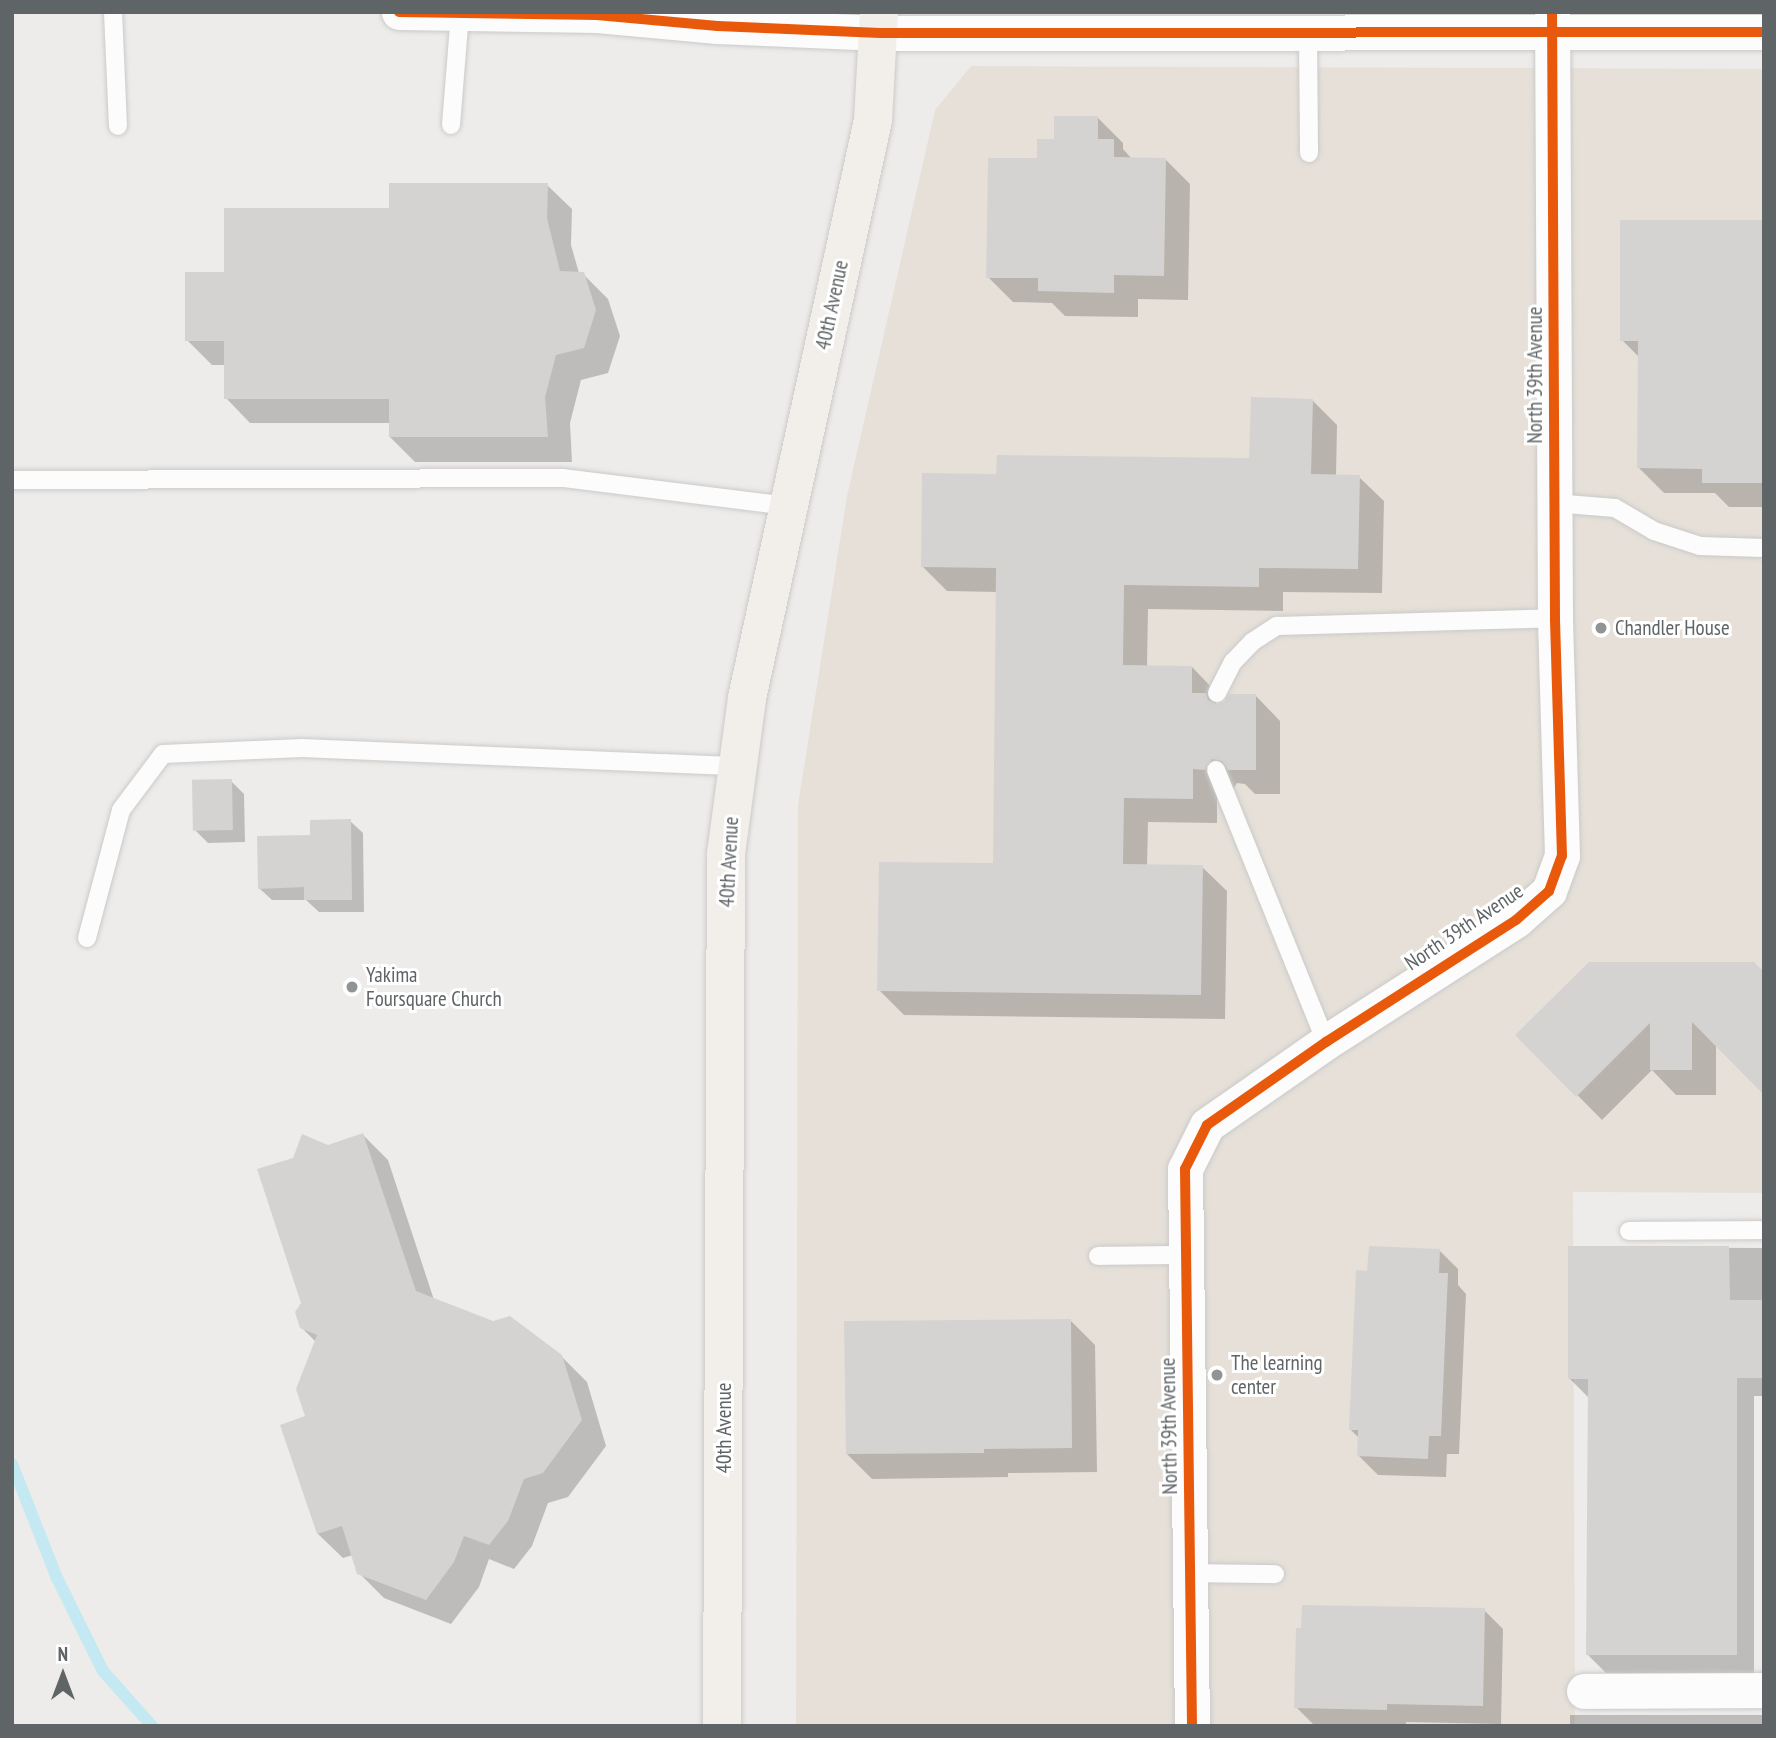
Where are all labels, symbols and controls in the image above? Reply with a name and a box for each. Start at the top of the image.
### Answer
street label: 40th Avenue [810,258,854,352]
street label: North 39th Avenue [1522,306,1548,444]
place label: Chandler House [1615,615,1730,641]
marker: Chandler House [1593,620,1609,636]
street label: 40th Avenue [714,816,744,908]
street label: North 39th Avenue [1400,878,1528,976]
place label: Yakima Foursquare Church [366,962,502,1012]
marker: Yakima Foursquare Church [344,979,360,995]
place label: The learning center [1231,1350,1323,1400]
street label: North 39th Avenue [1155,1357,1183,1495]
marker: The learning center [1209,1367,1225,1383]
street label: 40th Avenue [711,1382,737,1474]
north arrow [28,1640,98,1710]
text: N [58,1642,68,1666]

